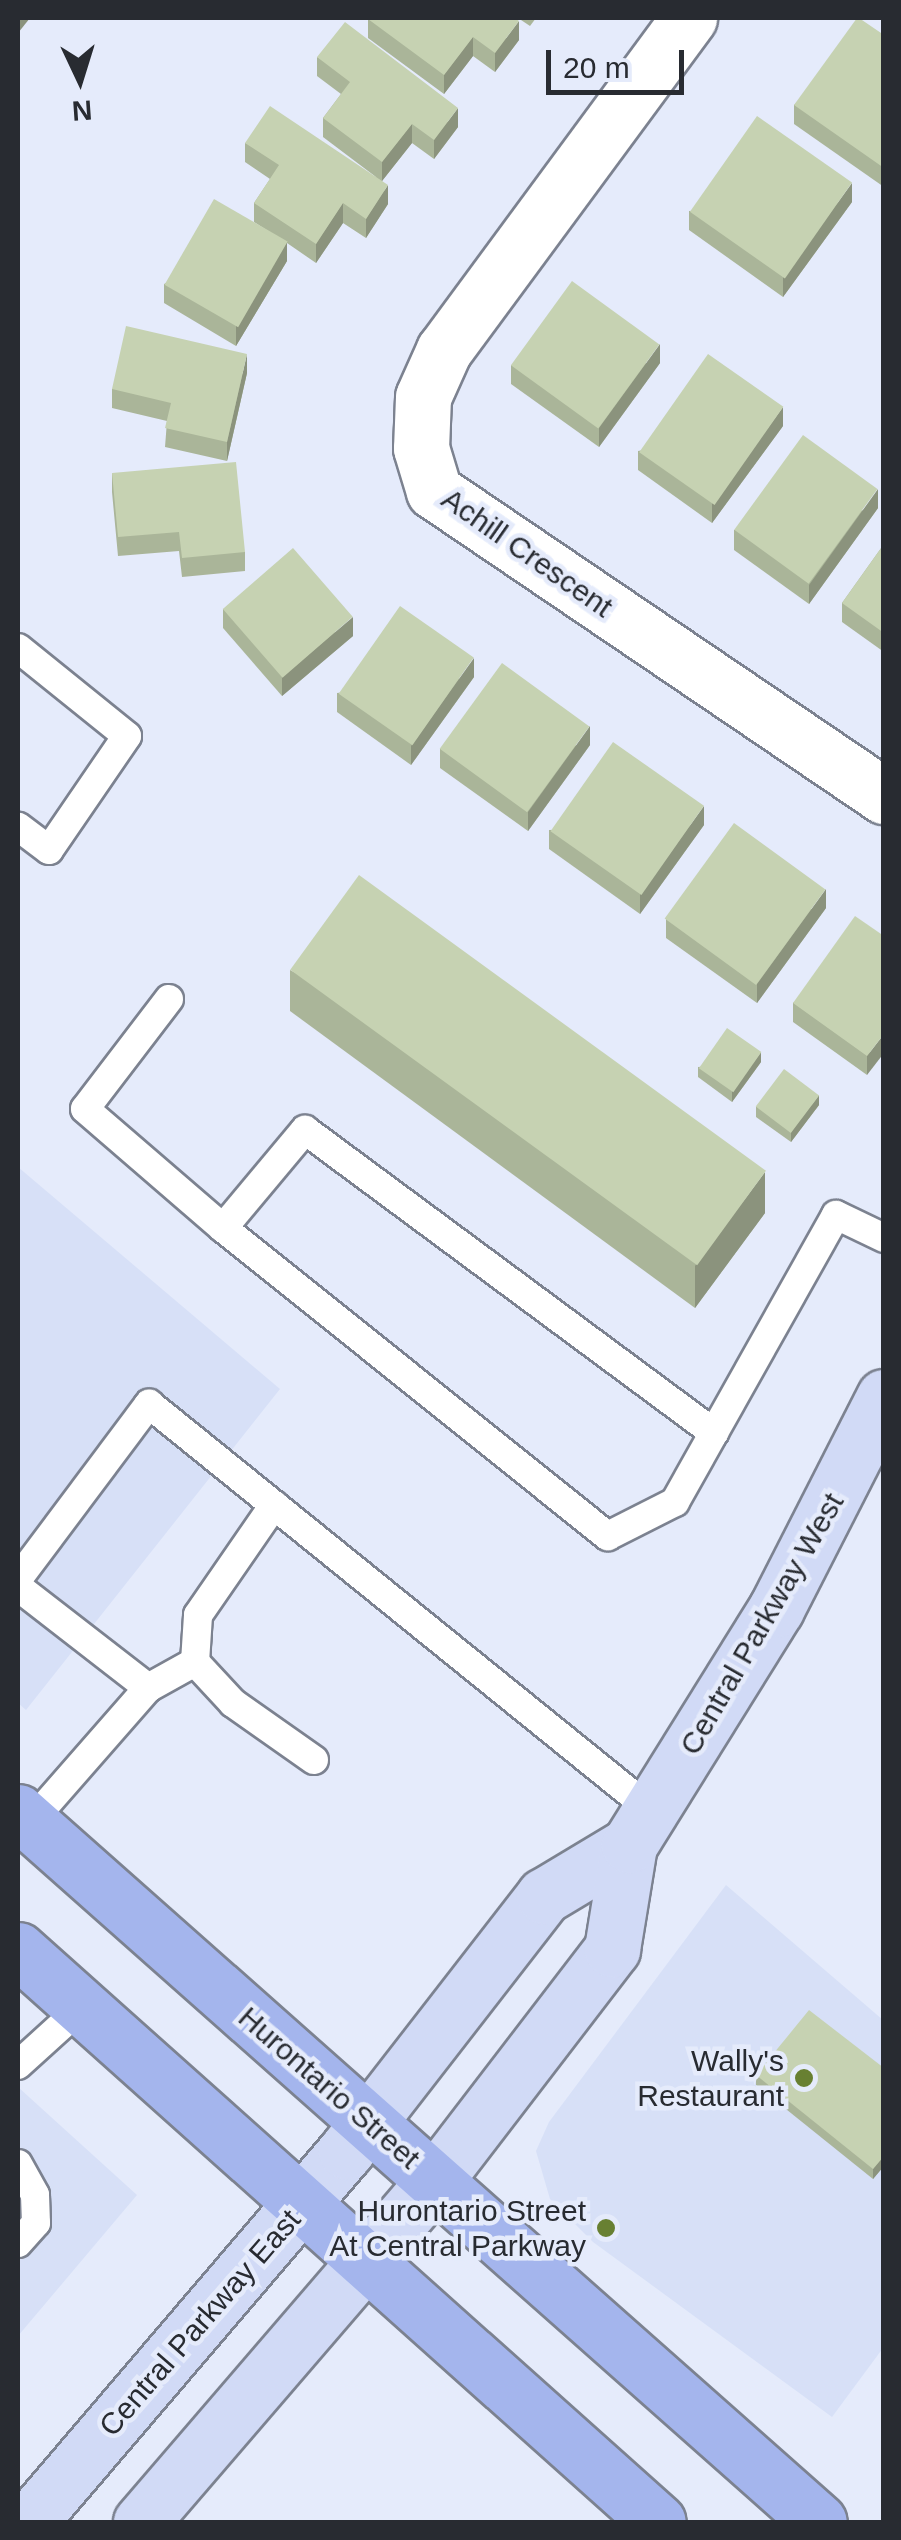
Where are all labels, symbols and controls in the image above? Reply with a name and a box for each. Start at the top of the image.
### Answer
north arrow [30,30,130,130]
scale bar [551,30,688,92]
text: 20 m [563,51,630,84]
text: N [71,94,93,127]
street label: Achill Crescent [435,481,619,625]
street label: Central Parkway West [672,1487,852,1761]
street label: Hurontario Street [231,1999,427,2177]
place label: Wally's Restaurant [637,2043,784,2114]
marker: Wally's Restaurant [793,2067,815,2089]
place label: Hurontario Street At Central Parkway [329,2193,586,2264]
street label: Central Parkway East [92,2202,308,2444]
marker: Hurontario Street At Central Parkway [595,2217,617,2239]

